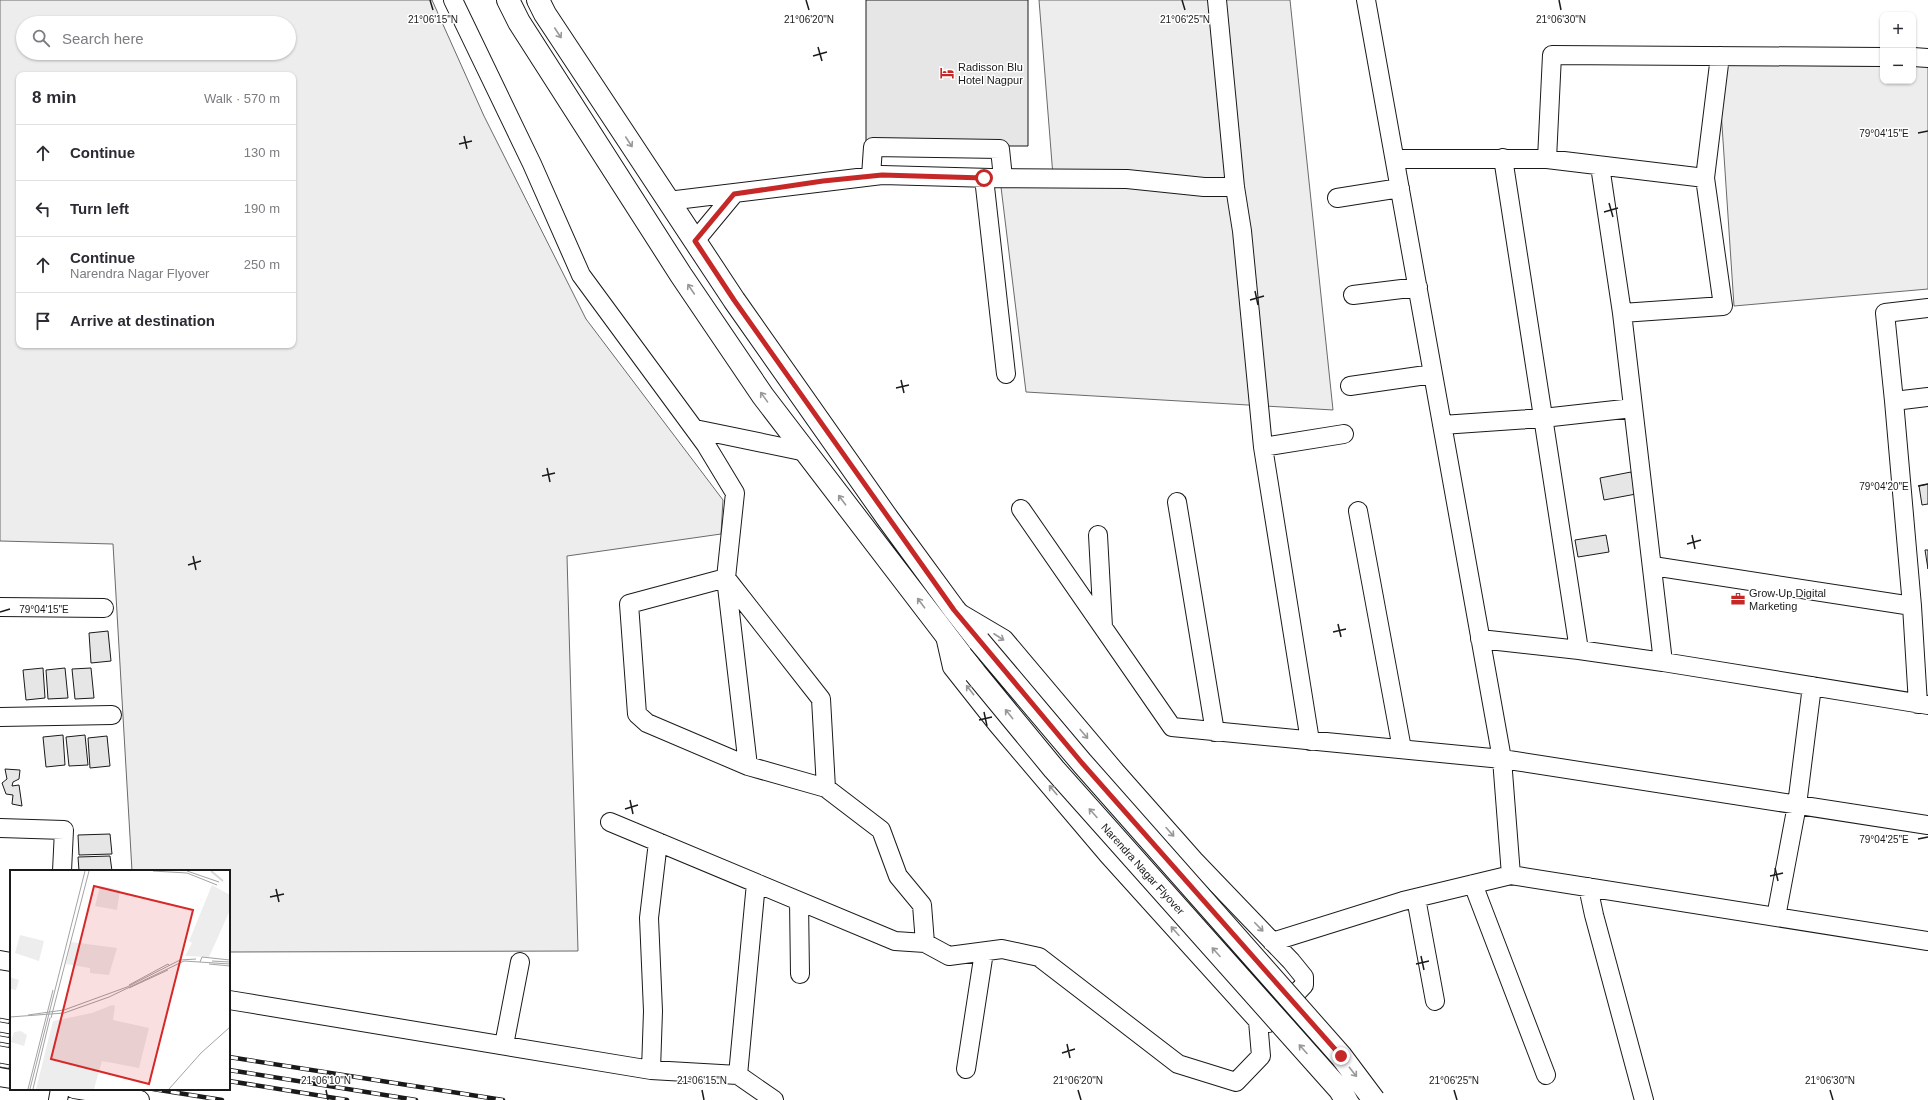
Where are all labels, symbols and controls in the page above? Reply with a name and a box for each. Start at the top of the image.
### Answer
map controls [1880,12,1916,84]
button: + [1880,12,1916,48]
text: 21°06'15"N [408,14,458,25]
text: 21°06'20"N [784,14,834,25]
text: 21°06'25"N [1160,14,1210,25]
text: 21°06'30"N [1536,14,1586,25]
search box [16,16,296,60]
icon: search [30,27,52,49]
one-way arrow [554,28,562,39]
text: Search here [62,30,144,47]
button: − [1880,48,1916,84]
place label: Radisson Blu Hotel Nagpur [958,61,1023,86]
hotel icon: Radisson Blu Hotel Nagpur [939,65,955,81]
text: 8 min [32,88,76,107]
text: Walk · 570 m [204,91,280,106]
text: 79°04'15"E [1859,128,1909,139]
one-way arrow [625,136,633,147]
icon: ahead [32,142,54,164]
text: Continue [70,144,135,161]
text: 130 m [244,145,280,160]
route start [975,169,993,187]
icon: left [32,198,54,220]
text: Turn left [70,200,129,217]
text: 190 m [244,201,280,216]
text: Continue [70,249,135,266]
icon: ahead [32,254,54,276]
text: 250 m [244,257,280,272]
text: Narendra Nagar Flyover [70,266,209,281]
one-way arrow [687,284,695,295]
icon: arrive [32,310,54,332]
text: Arrive at destination [70,312,215,329]
one-way arrow [759,391,768,402]
text: 79°04'20"E [1859,481,1909,492]
one-way arrow [838,495,847,506]
place label: Grow Up Digital Marketing [1749,587,1826,612]
office icon: Grow Up Digital Marketing [1730,591,1746,607]
one-way arrow [917,598,926,609]
text: 79°04'15"E [19,604,69,615]
one-way arrow [993,633,1004,641]
one-way arrow [966,684,974,695]
one-way arrow [1004,708,1013,719]
one-way arrow [1080,729,1089,740]
one-way arrow [1048,785,1057,796]
one-way arrow [1088,807,1097,818]
street label: Narendra Nagar Flyover [1099,821,1187,917]
one-way arrow [1165,827,1174,837]
text: 79°04'25"E [1859,834,1909,845]
inset map [10,870,230,1090]
one-way arrow [1254,922,1263,932]
one-way arrow [1170,925,1179,936]
one-way arrow [1212,946,1221,957]
one-way arrow [1298,1044,1307,1054]
route end [1332,1047,1350,1065]
one-way arrow [1349,1067,1358,1078]
text: 21°06'10"N [301,1075,351,1086]
text: 21°06'15"N [677,1075,727,1086]
text: 21°06'20"N [1053,1075,1103,1086]
text: 21°06'25"N [1429,1075,1479,1086]
text: 21°06'30"N [1805,1075,1855,1086]

